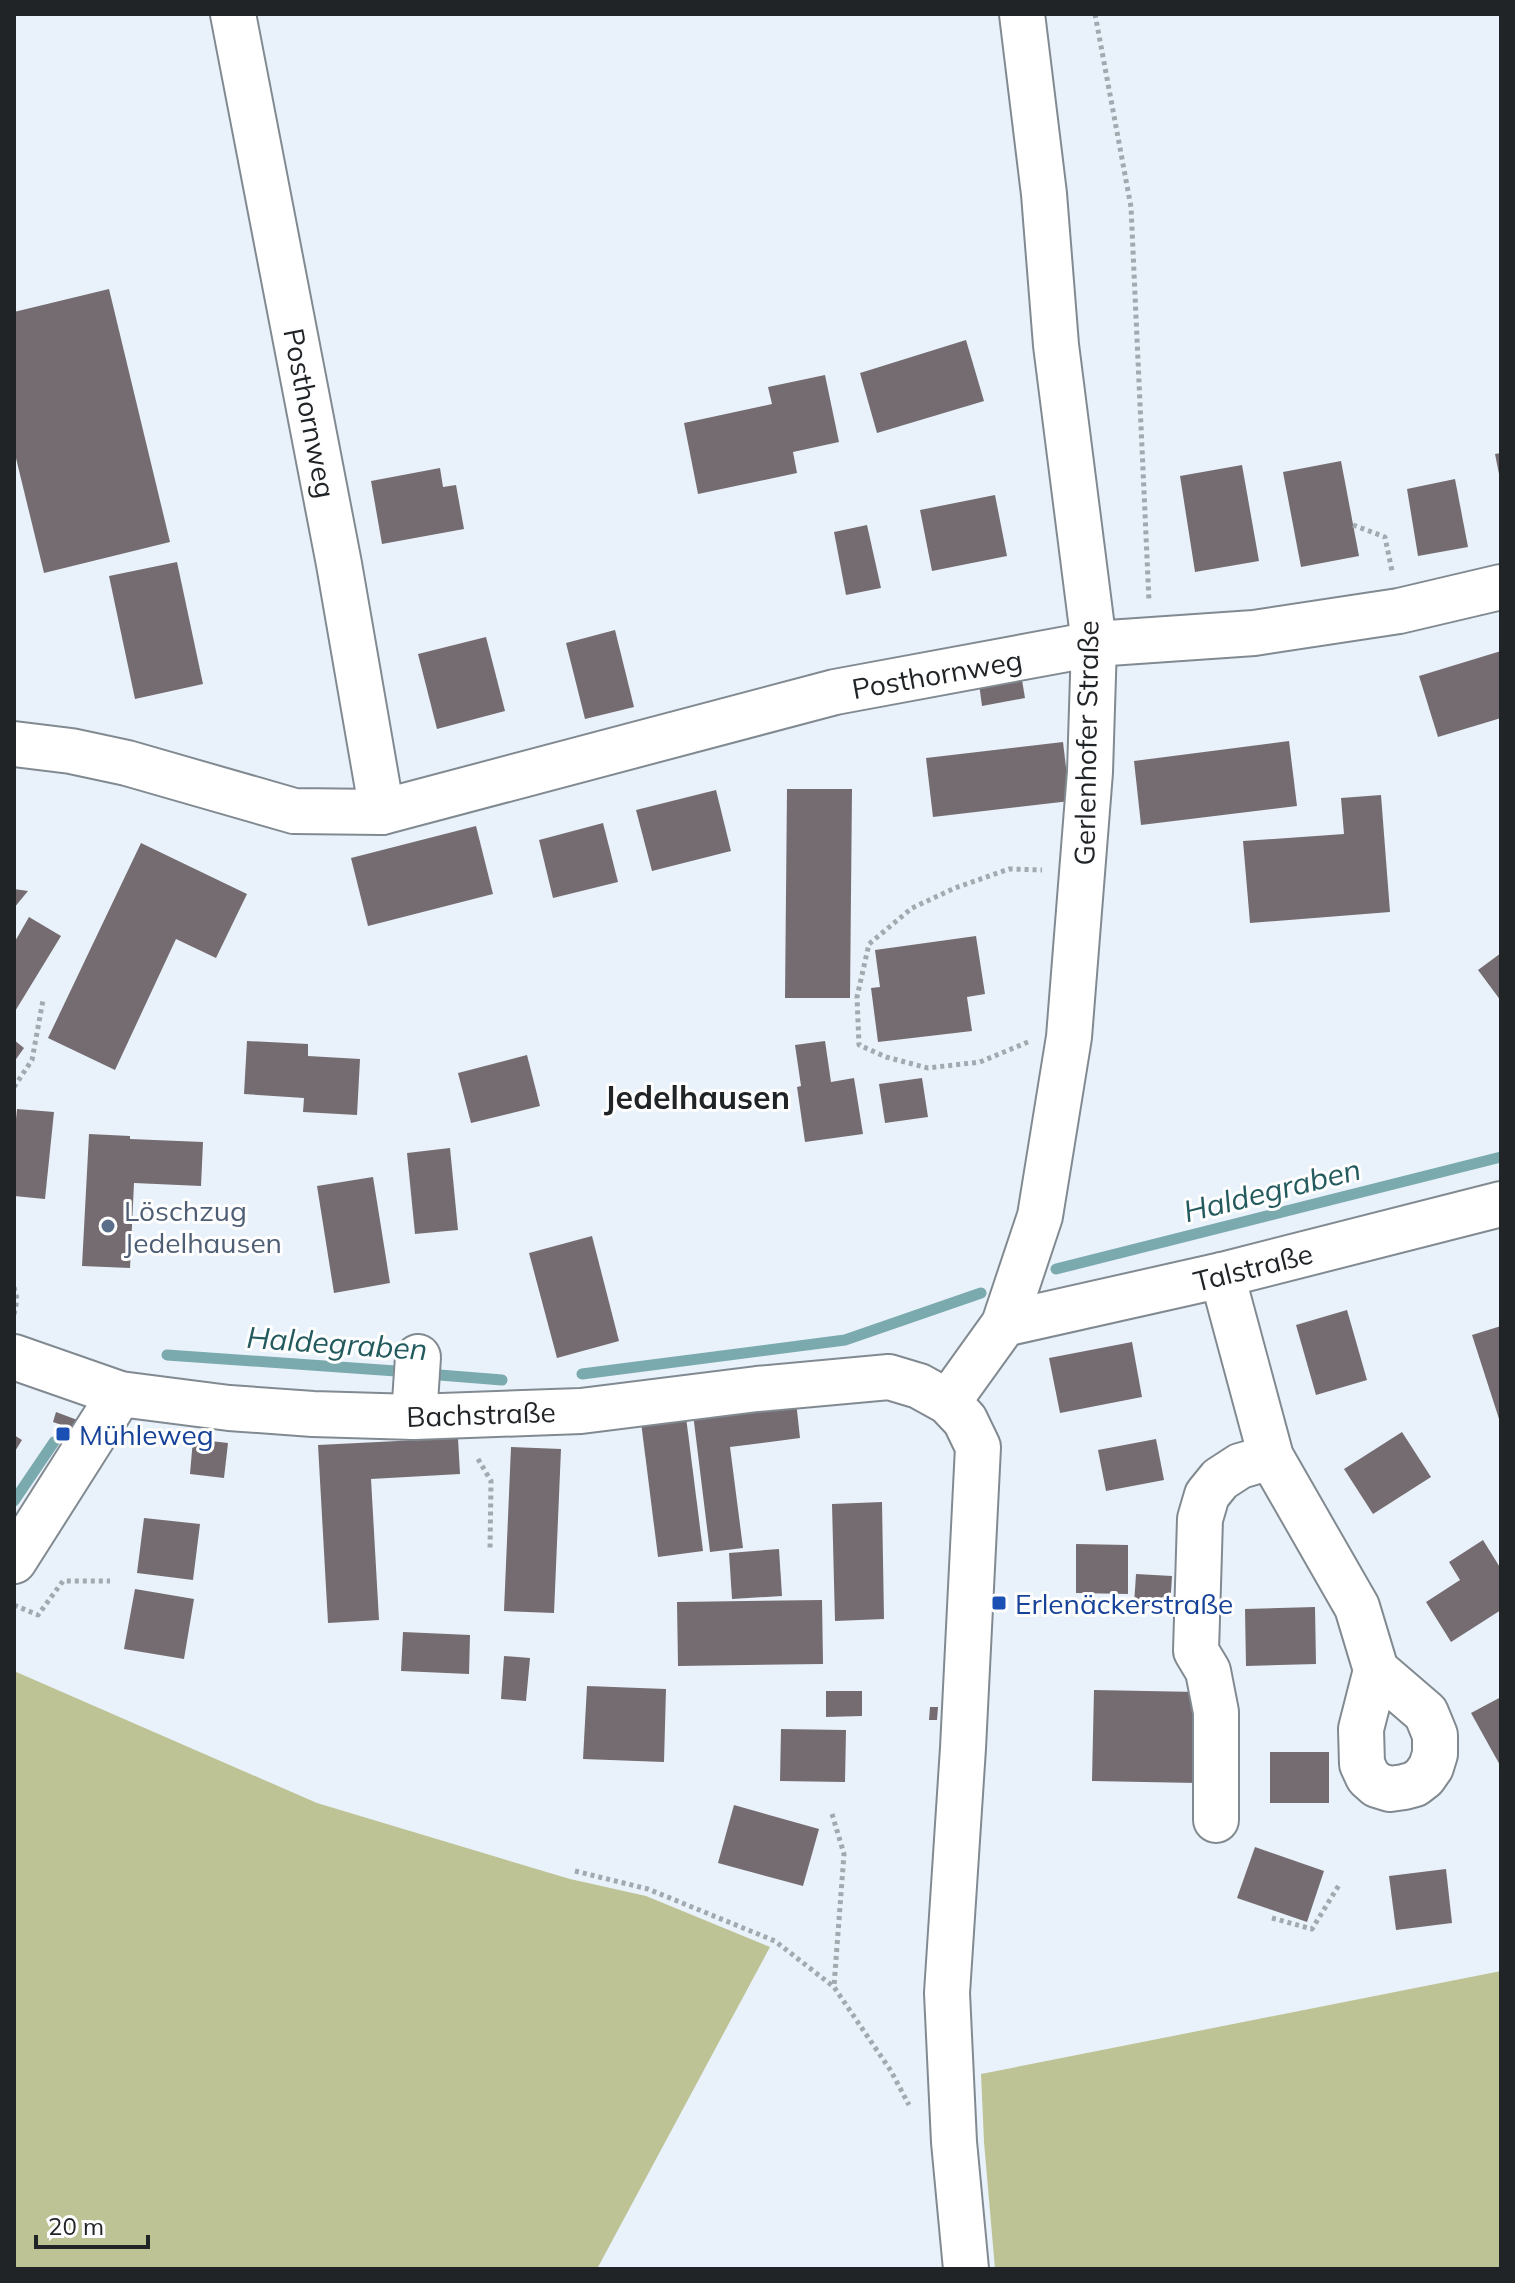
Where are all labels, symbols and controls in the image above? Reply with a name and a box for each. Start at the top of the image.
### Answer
street label: Posthornweg [276,325,344,501]
street label: Gerlenhofer Straße [1066,620,1106,866]
street label: Posthornweg [849,642,1025,706]
district label: Jedelhausen [604,1077,790,1117]
water label: Haldegraben [1180,1150,1364,1230]
place label: Löschzug Jedelhausen [124,1193,282,1260]
marker: Löschzug Jedelhausen [99,1217,117,1235]
street label: Talstraße [1190,1235,1316,1299]
water label: Haldegraben [245,1318,429,1368]
street label: Bachstraße [406,1394,556,1434]
place label: Mühleweg [79,1417,214,1452]
marker: Mühleweg [54,1425,72,1443]
place label: Erlenäckerstraße [1015,1586,1233,1621]
marker: Erlenäckerstraße [990,1594,1008,1612]
scale bar [36,2199,148,2249]
text: 20 m [48,2211,104,2241]

